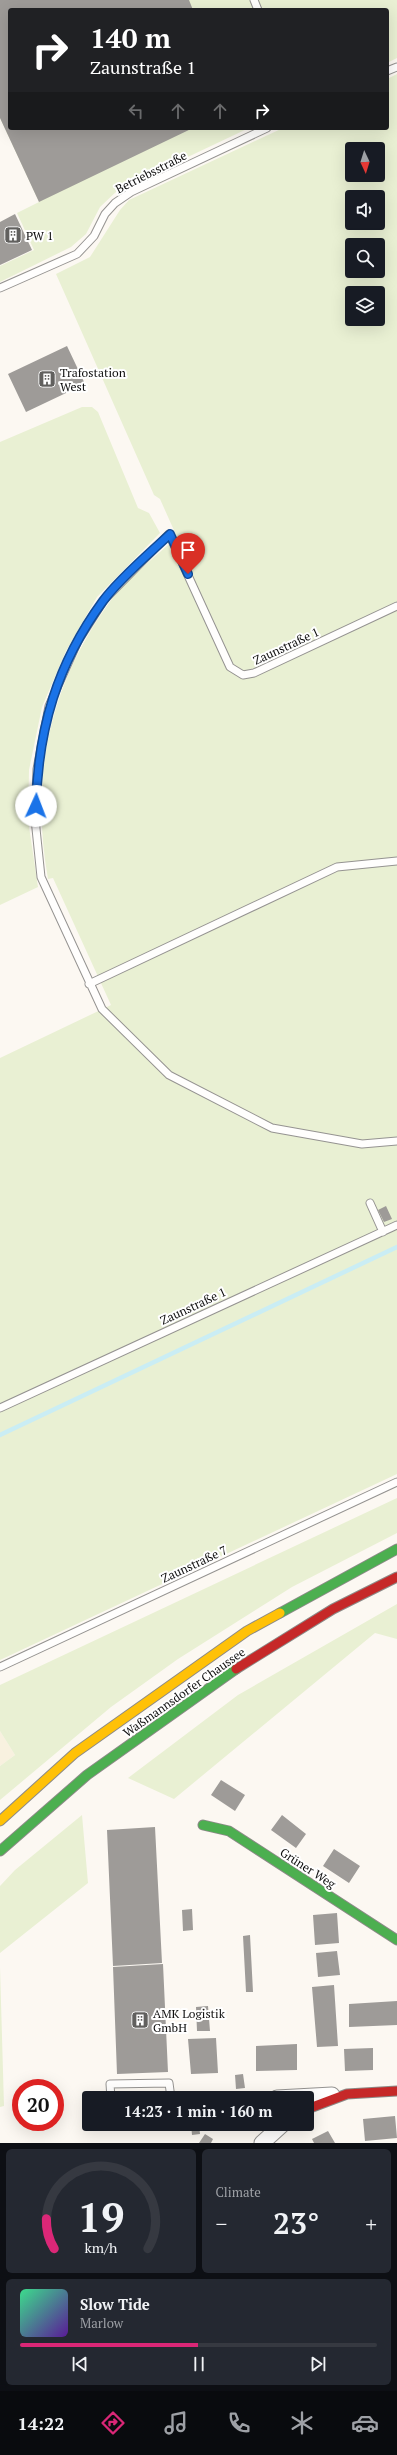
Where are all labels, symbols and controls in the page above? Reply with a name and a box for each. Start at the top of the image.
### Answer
text: 140 m [90,19,171,56]
icon: right [24,24,76,76]
text: Zaunstraße 1 [90,55,196,79]
icon: left [125,100,147,122]
icon: ahead [167,100,189,122]
icon: ahead [209,100,231,122]
icon: right [251,100,273,122]
north arrow [345,142,385,182]
map controls [345,142,385,326]
street label: Betriebsstraße [113,148,189,196]
button: sound [345,190,385,230]
building icon: PW 1 [3,225,23,245]
place label: PW 1 [26,228,53,243]
button: search [345,238,385,278]
button: layers [345,286,385,326]
place label: Trafostation West [60,365,126,394]
building icon: Trafostation West [37,369,57,389]
pin [171,533,205,574]
icon: arrive [177,539,199,561]
street label: Zaunstraße 1 [251,624,321,668]
position arrow [15,785,57,827]
street label: Zaunstraße 1 [158,1284,228,1328]
street label: Zaunstraße 7 [159,1542,229,1586]
street label: Waßmannsdorfer Chaussee [120,1644,248,1740]
street label: Grüner Weg [277,1844,339,1892]
place label: AMK Logistik GmbH [153,2006,226,2035]
building icon: AMK Logistik GmbH [130,2010,150,2030]
speed limit sign: 20 [12,2079,64,2131]
text: 14:23 · 1 min · 160 m [124,2101,272,2121]
text: Climate [216,2183,261,2201]
text: 19 [77,2189,124,2244]
text: 23° [273,2203,319,2243]
text: − [216,2209,227,2238]
text: + [365,2209,377,2238]
text: km/h [84,2238,118,2257]
text: Slow Tide [80,2294,150,2314]
text: Marlow [80,2314,123,2332]
icon: previous [69,2353,91,2375]
icon: pause [188,2353,210,2375]
icon: next [307,2353,329,2375]
icon: directions [99,2409,127,2437]
icon: music [162,2409,190,2437]
icon: phone [225,2409,253,2437]
icon: climate [288,2409,316,2437]
icon: car [351,2409,379,2437]
text: 14:22 [18,2411,64,2435]

